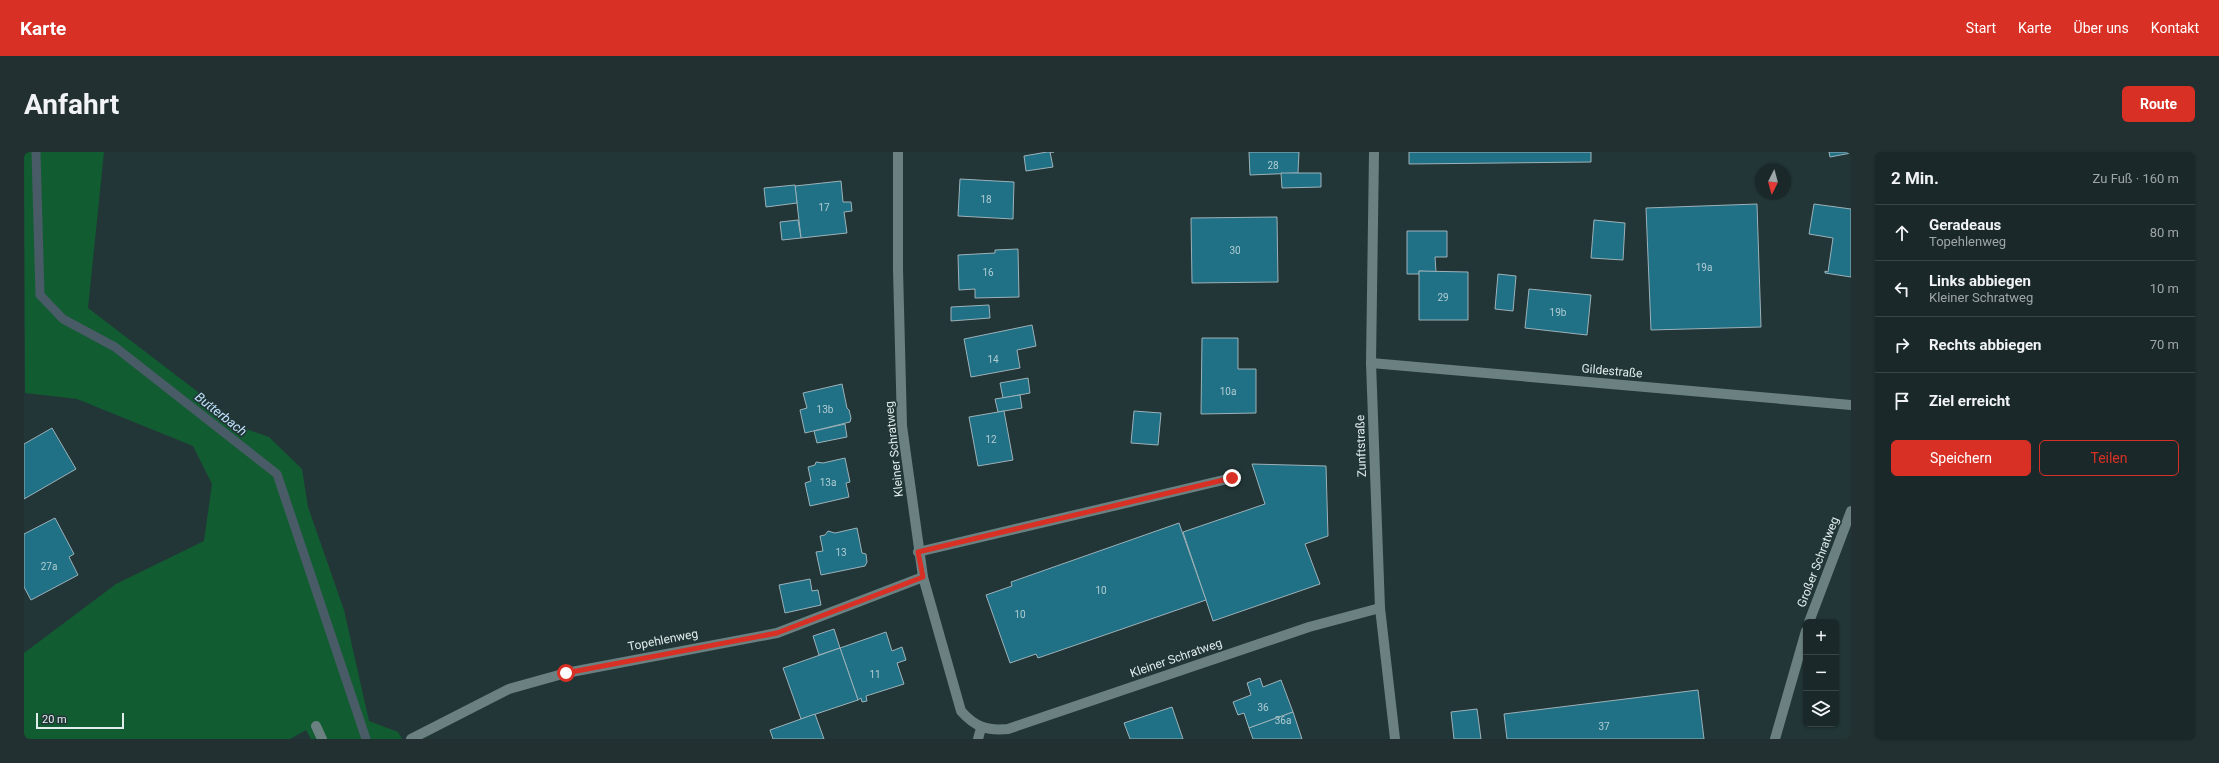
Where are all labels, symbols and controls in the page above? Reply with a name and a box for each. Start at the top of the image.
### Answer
text: Karte [20,17,66,40]
text: Start [1966,20,1996,36]
text: Karte [2018,20,2052,36]
text: Über uns [2074,20,2129,36]
text: Kontakt [2151,20,2199,36]
button: Route [2122,86,2195,122]
text: Anfahrt [24,88,119,121]
house number: 28 [1267,160,1279,171]
north arrow [1755,164,1791,200]
text: 2 Min. [1891,168,1939,188]
text: Zu Fuß · 160 m [2093,171,2179,186]
house number: 18 [980,194,992,205]
house number: 17 [818,202,830,213]
text: Geradeaus [1929,216,2001,234]
icon: ahead [1891,222,1913,244]
text: 80 m [2150,225,2179,240]
text: Topehlenweg [1929,234,2006,249]
house number: 30 [1229,245,1241,256]
house number: 19a [1696,262,1712,273]
house number: 16 [982,267,994,278]
text: Links abbiegen [1929,272,2031,290]
icon: left [1891,278,1913,300]
text: 10 m [2150,281,2179,296]
text: Kleiner Schratweg [1929,290,2033,305]
house number: 29 [1437,292,1449,303]
house number: 19b [1550,307,1567,318]
icon: right [1891,334,1913,356]
text: Rechts abbiegen [1929,336,2042,354]
text: 70 m [2150,337,2179,352]
house number: 14 [987,354,999,365]
street label: Gildestraße [1581,361,1643,381]
house number: 10a [1220,386,1236,397]
water label: Butterbach [192,389,250,439]
icon: arrive [1891,390,1913,412]
text: Ziel erreicht [1929,392,2010,410]
street label: Kleiner Schratweg [882,400,906,498]
house number: 13b [817,404,834,415]
street label: Zunftstraße [1353,415,1369,477]
house number: 12 [985,434,997,445]
button: Speichern [1891,440,2031,476]
button: Teilen [2039,440,2179,476]
route end [1223,469,1241,487]
house number: 13a [820,477,836,488]
street label: Großer Schratweg [1794,515,1842,609]
house number: 13 [835,547,847,558]
house number: 27a [41,561,57,572]
house number: 10 [1095,585,1107,596]
house number: 10 [1014,609,1026,620]
map controls [1803,619,1839,727]
button: + [1803,619,1839,655]
street label: Topehlenweg [627,626,699,654]
street label: Kleiner Schratweg [1128,636,1224,680]
button: − [1803,655,1839,691]
route start [557,664,575,682]
house number: 11 [869,669,881,680]
button: layers [1803,691,1839,727]
house number: 36 [1257,702,1269,713]
scale bar [36,711,124,730]
text: 20 m [42,713,67,726]
house number: 36a [1275,715,1291,726]
house number: 37 [1598,721,1610,732]

